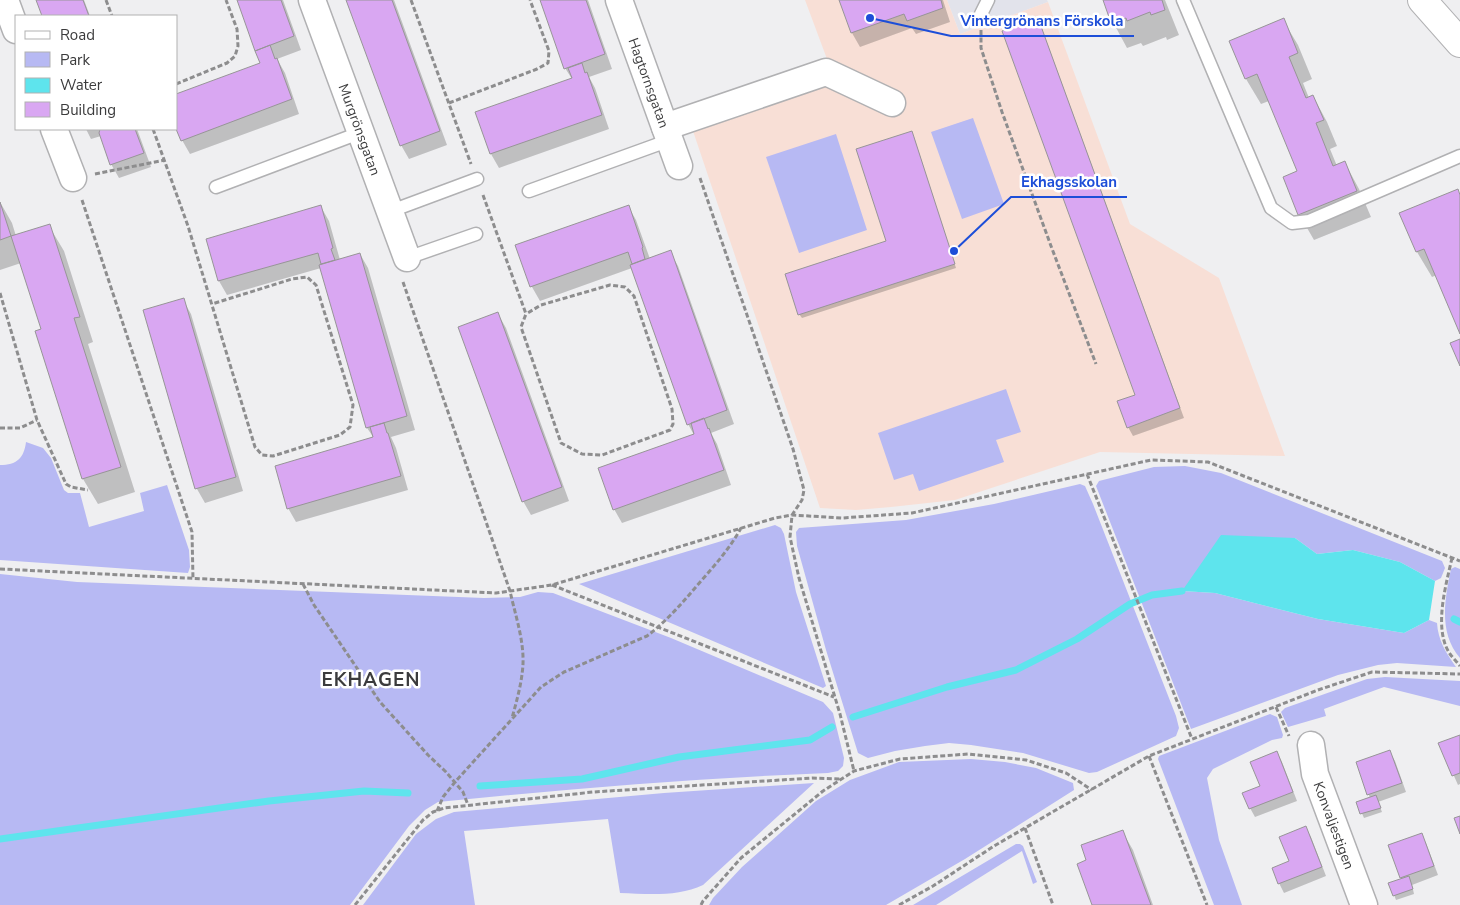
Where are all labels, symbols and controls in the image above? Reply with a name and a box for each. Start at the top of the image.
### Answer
callout: Vintergrönans Förskola [951,6,1134,36]
text: Vintergrönans Förskola [960,11,1123,31]
legend [15,15,178,130]
text: Road [60,25,95,45]
street label: Hagtornsgatan [624,35,674,130]
text: Park [60,50,90,70]
text: Water [60,75,103,95]
street label: Murgrönsgatan [334,81,385,178]
text: Building [60,100,116,120]
callout: Ekhagsskolan [1011,167,1127,197]
text: Ekhagsskolan [1021,172,1117,192]
district label: EKHAGEN [321,667,421,693]
street label: Konvaljestigen [1309,779,1359,872]

